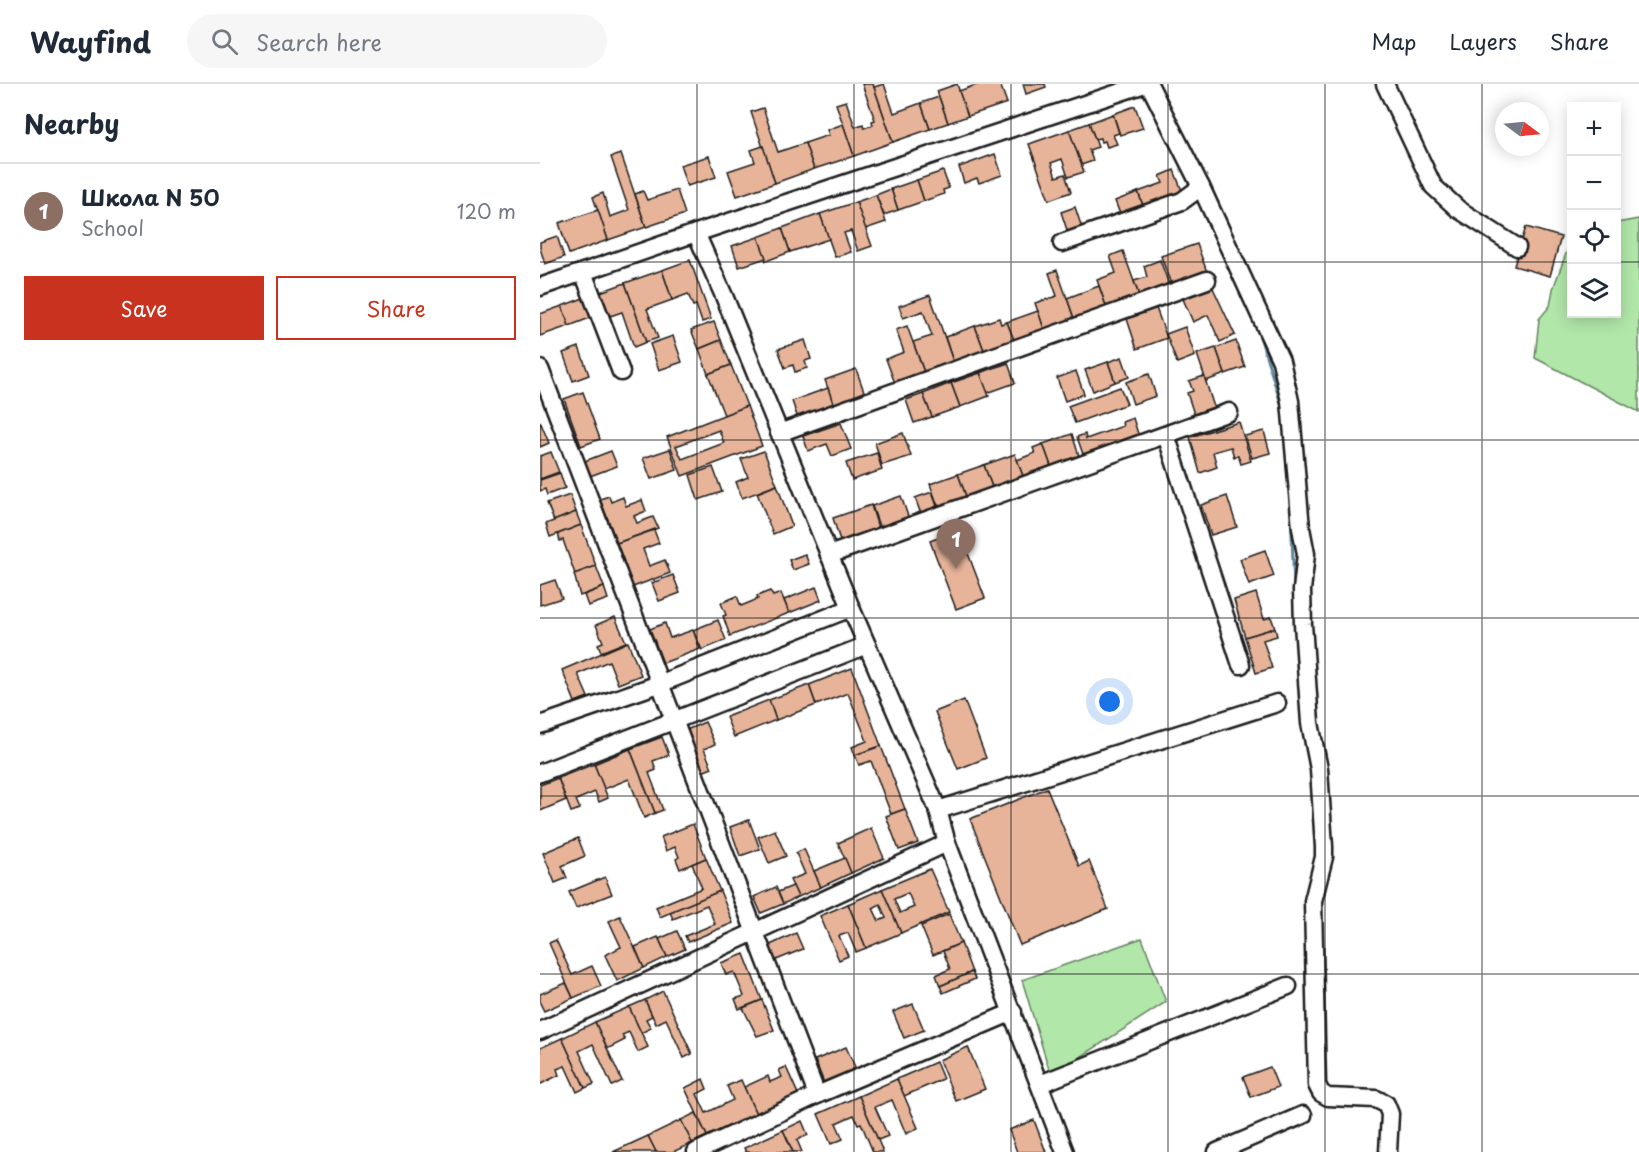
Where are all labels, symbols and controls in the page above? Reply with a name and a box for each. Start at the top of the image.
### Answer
search box [187,14,607,68]
text: Wayfind [30,20,151,63]
icon: search [208,25,241,58]
text: Search here [256,25,382,58]
text: Map [1372,25,1416,57]
text: Layers [1449,25,1517,57]
text: Share [1550,25,1609,57]
north arrow [1495,102,1549,156]
map controls [1567,102,1621,318]
button: + [1567,102,1621,156]
text: Nearby [24,104,119,143]
button: − [1567,156,1621,210]
text: Школа N 50 [81,180,219,213]
text: 1 [39,196,48,226]
text: 120 m [457,196,516,226]
button: locate [1567,210,1621,264]
text: School [81,213,144,243]
button: layers [1567,264,1621,318]
button: Save [24,276,264,340]
button: Share [276,276,516,340]
pin: 1 [936,520,976,569]
your location [1095,687,1124,716]

